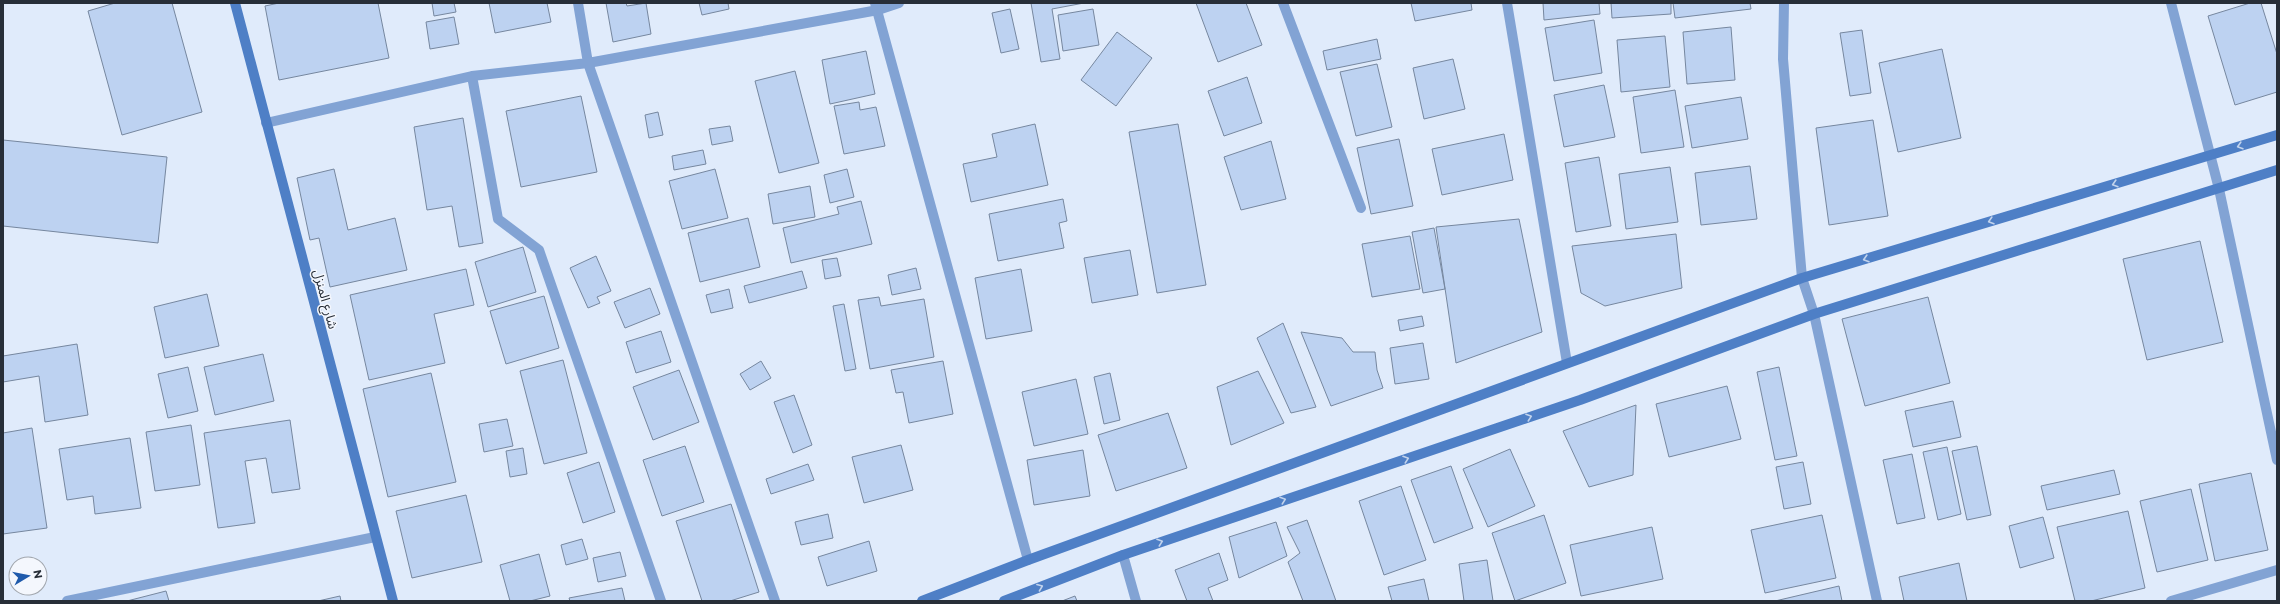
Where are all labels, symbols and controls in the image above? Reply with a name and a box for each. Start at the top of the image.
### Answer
one-way arrow [2236,141,2243,150]
one-way arrow [2112,179,2119,188]
one-way arrow [1987,216,1994,225]
one-way arrow [1863,254,1870,263]
street label: شارع المنزل [307,267,342,331]
one-way arrow [1525,413,1532,422]
one-way arrow [1402,455,1409,464]
one-way arrow [1279,497,1286,505]
one-way arrow [1156,538,1163,547]
north arrow [8,556,48,596]
text: N [30,569,46,580]
one-way arrow [1036,583,1043,591]

